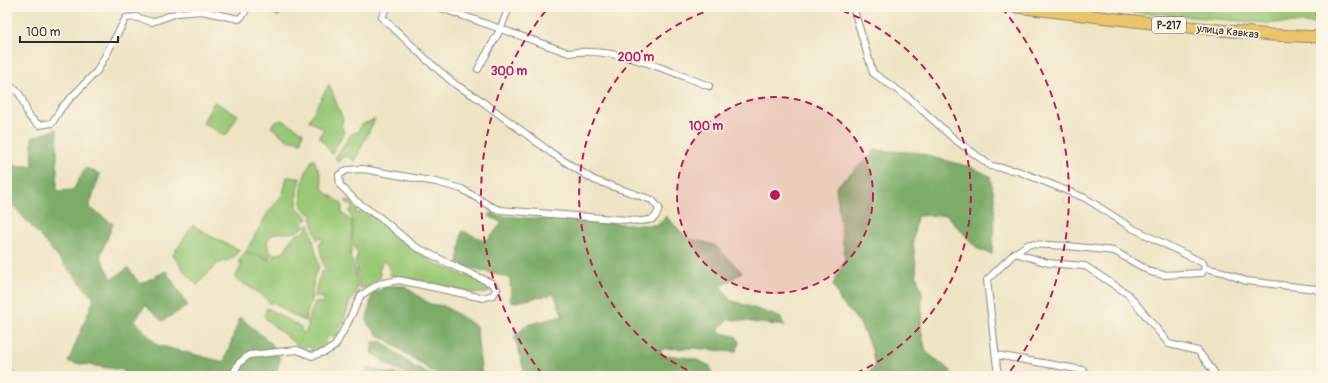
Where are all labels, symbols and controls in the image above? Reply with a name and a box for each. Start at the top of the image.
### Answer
road number: Р-217 [1152,17,1186,33]
scale bar [20,18,118,44]
street label: улица Кавказ [1195,22,1260,41]
text: 100 m [26,25,61,40]
text: 200 m [618,50,655,65]
text: 300 m [491,64,528,79]
text: 100 m [689,119,724,134]
centre of rings [768,188,782,202]

